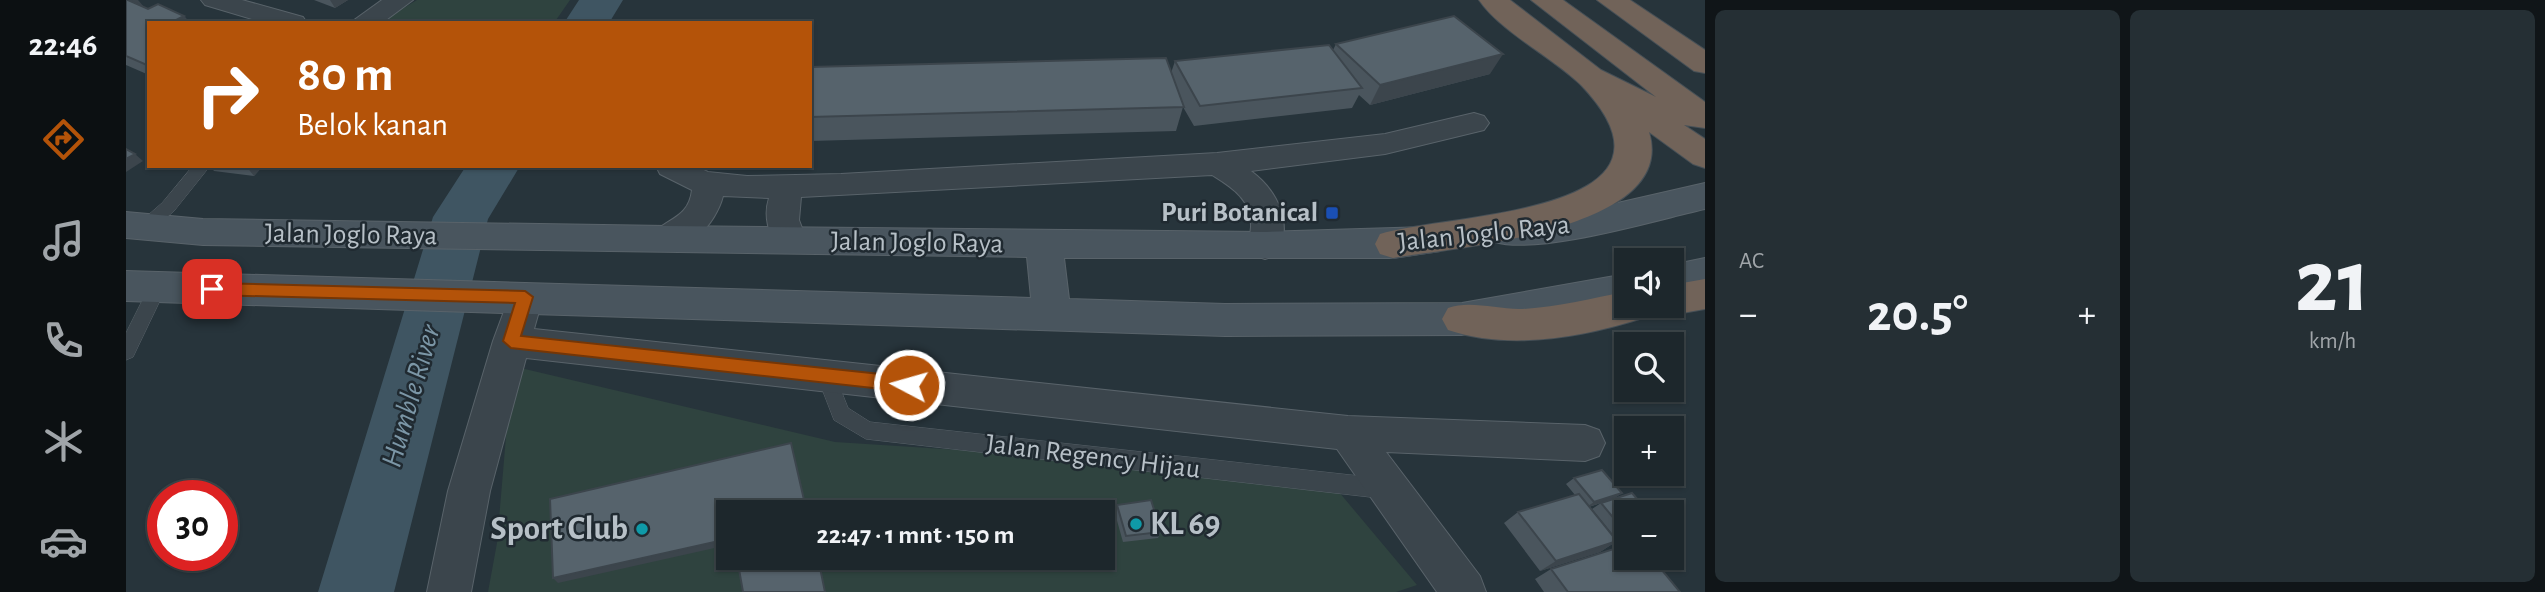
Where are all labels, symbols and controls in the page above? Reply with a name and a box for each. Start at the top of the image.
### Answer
text: 22:46 [28,29,98,61]
icon: right [182,49,273,140]
text: 80 m [297,51,394,100]
text: Belok kanan [297,109,448,141]
icon: directions [39,115,88,164]
place label: Puri Botanical [1161,199,1318,227]
marker: Puri Botanical [1324,205,1340,221]
street label: Jalan Joglo Raya [1397,211,1571,257]
icon: music [39,216,88,265]
street label: Jalan Joglo Raya [265,219,438,251]
street label: Jalan Joglo Raya [831,227,1004,259]
text: 21 [2295,237,2370,328]
map controls [1614,248,1684,570]
button: sound [1614,248,1684,318]
text: AC [1739,250,1764,273]
pin [182,259,242,319]
icon: arrive [193,270,231,308]
text: 20.5° [1867,288,1968,340]
text: − [1739,296,1757,334]
text: + [2078,296,2096,334]
icon: phone [39,316,88,365]
water label: Humble River [376,320,446,471]
text: km/h [2309,330,2356,353]
button: search [1614,332,1684,402]
position arrow [872,348,946,422]
button: + [1614,416,1684,486]
icon: climate [39,417,88,466]
street label: Jalan Regency Hijau [984,430,1202,484]
speed limit sign: 30 [147,480,238,571]
button: − [1614,500,1684,570]
place label: KL 69 [1150,508,1220,541]
place label: Sport Club [490,513,628,546]
marker: KL 69 [1128,516,1144,532]
icon: car [39,517,88,566]
marker: Sport Club [634,521,650,537]
text: 22:47 · 1 mnt · 150 m [816,522,1015,548]

